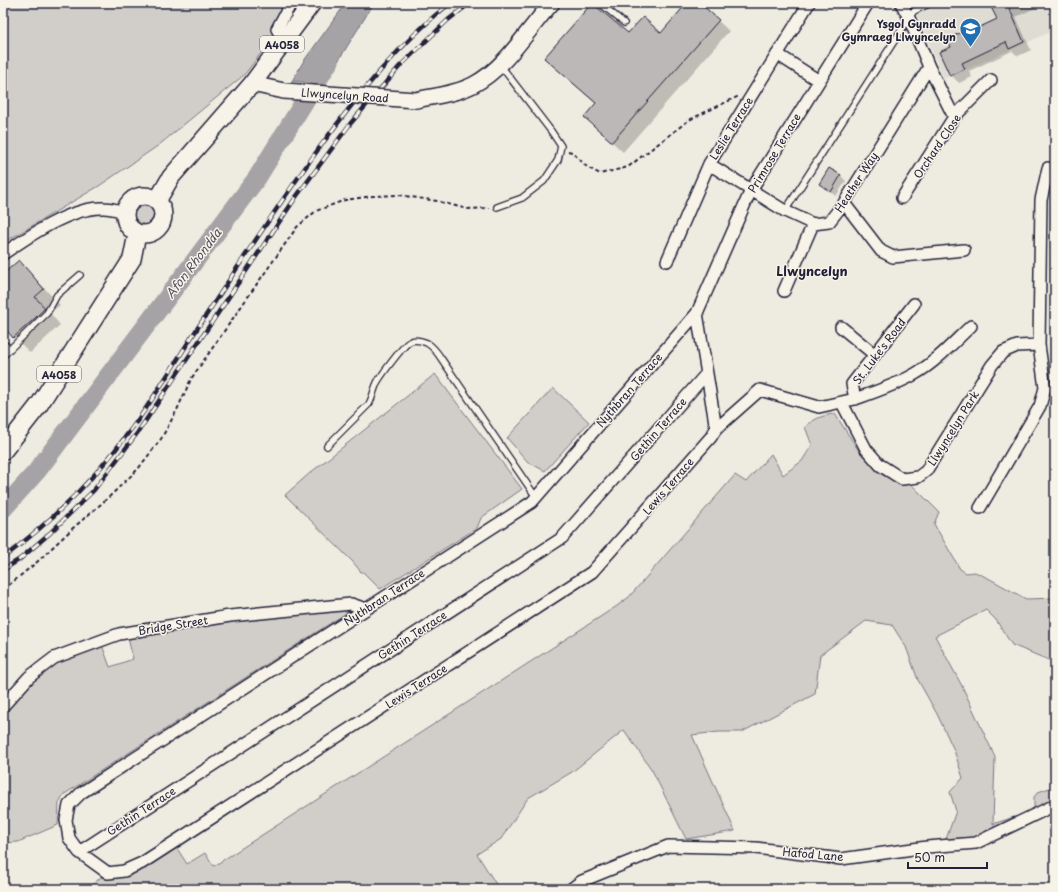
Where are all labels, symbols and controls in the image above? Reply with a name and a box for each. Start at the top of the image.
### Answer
place label: Ysgol Gynradd Gymraeg Llwyncelyn [842,15,957,45]
school or university icon: Ysgol Gynradd Gymraeg Llwyncelyn [958,16,984,49]
road number: A4058 [260,36,304,52]
street label: Llwyncelyn Road [301,83,389,107]
street label: Leslie Terrace [705,93,757,163]
street label: Primrose Terrace [743,110,805,196]
street label: Orchard Close [909,110,965,182]
street label: Heather Way [830,148,882,216]
water label: Afon Rhondda [161,224,225,302]
district label: Llwyncelyn [776,261,848,280]
street label: St. Luke's Road [848,314,910,388]
street label: Nythbran Terrace [592,349,666,431]
road number: A4058 [37,366,81,382]
street label: Llwyncelyn Park [923,387,983,469]
street label: Gethin Terrace [626,393,691,465]
street label: Lewis Terrace [638,454,698,518]
street label: Nythbran Terrace [340,564,428,630]
street label: Gethin Terrace [374,606,450,664]
street label: Bridge Street [137,611,210,639]
street label: Lewis Terrace [382,659,450,712]
street label: Gethin Terrace [103,782,179,840]
street label: Hafod Lane [782,843,844,865]
scale bar [908,844,987,870]
text: 50 m [914,848,945,866]

